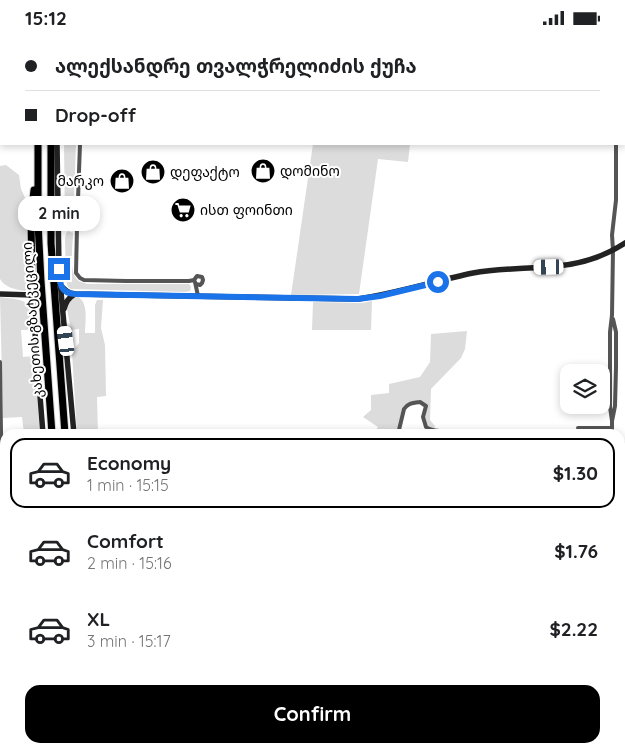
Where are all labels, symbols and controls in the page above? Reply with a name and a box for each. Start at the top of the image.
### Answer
text: 15:12 [25,6,67,30]
text: ალექსანდრე თვალჭრელიძის ქუჩა [55,54,417,78]
text: Drop-off [55,103,136,127]
shop icon: დომინო [250,158,276,184]
shop icon: დეფაქტო [140,159,166,185]
place label: დომინო [280,162,340,180]
place label: დეფაქტო [170,163,240,181]
shop icon: მარკო [109,168,135,194]
place label: მარკო [57,172,104,190]
callout: 2 min [18,197,100,231]
supermarket icon: ისთ ფოინთი [170,197,196,223]
place label: ისთ ფოინთი [200,201,293,219]
text: 2 min [38,203,80,223]
street label: კახეთის გზატკეცილი [18,241,46,399]
route end [48,258,70,280]
car [533,259,564,275]
route start [427,271,449,293]
car [56,325,75,357]
map controls [560,364,610,414]
button: layers [560,364,610,414]
icon: car [27,451,72,496]
text: Economy [87,451,171,475]
text: $1.30 [553,461,598,485]
text: 1 min · 15:15 [87,475,169,495]
icon: car [27,529,72,574]
text: Comfort [87,529,164,553]
text: $1.76 [554,539,598,563]
text: 2 min · 15:16 [87,553,172,573]
icon: car [27,607,72,652]
text: XL [87,607,110,631]
text: $2.22 [549,617,598,641]
text: 3 min · 15:17 [87,631,171,651]
button: Confirm [25,685,600,743]

